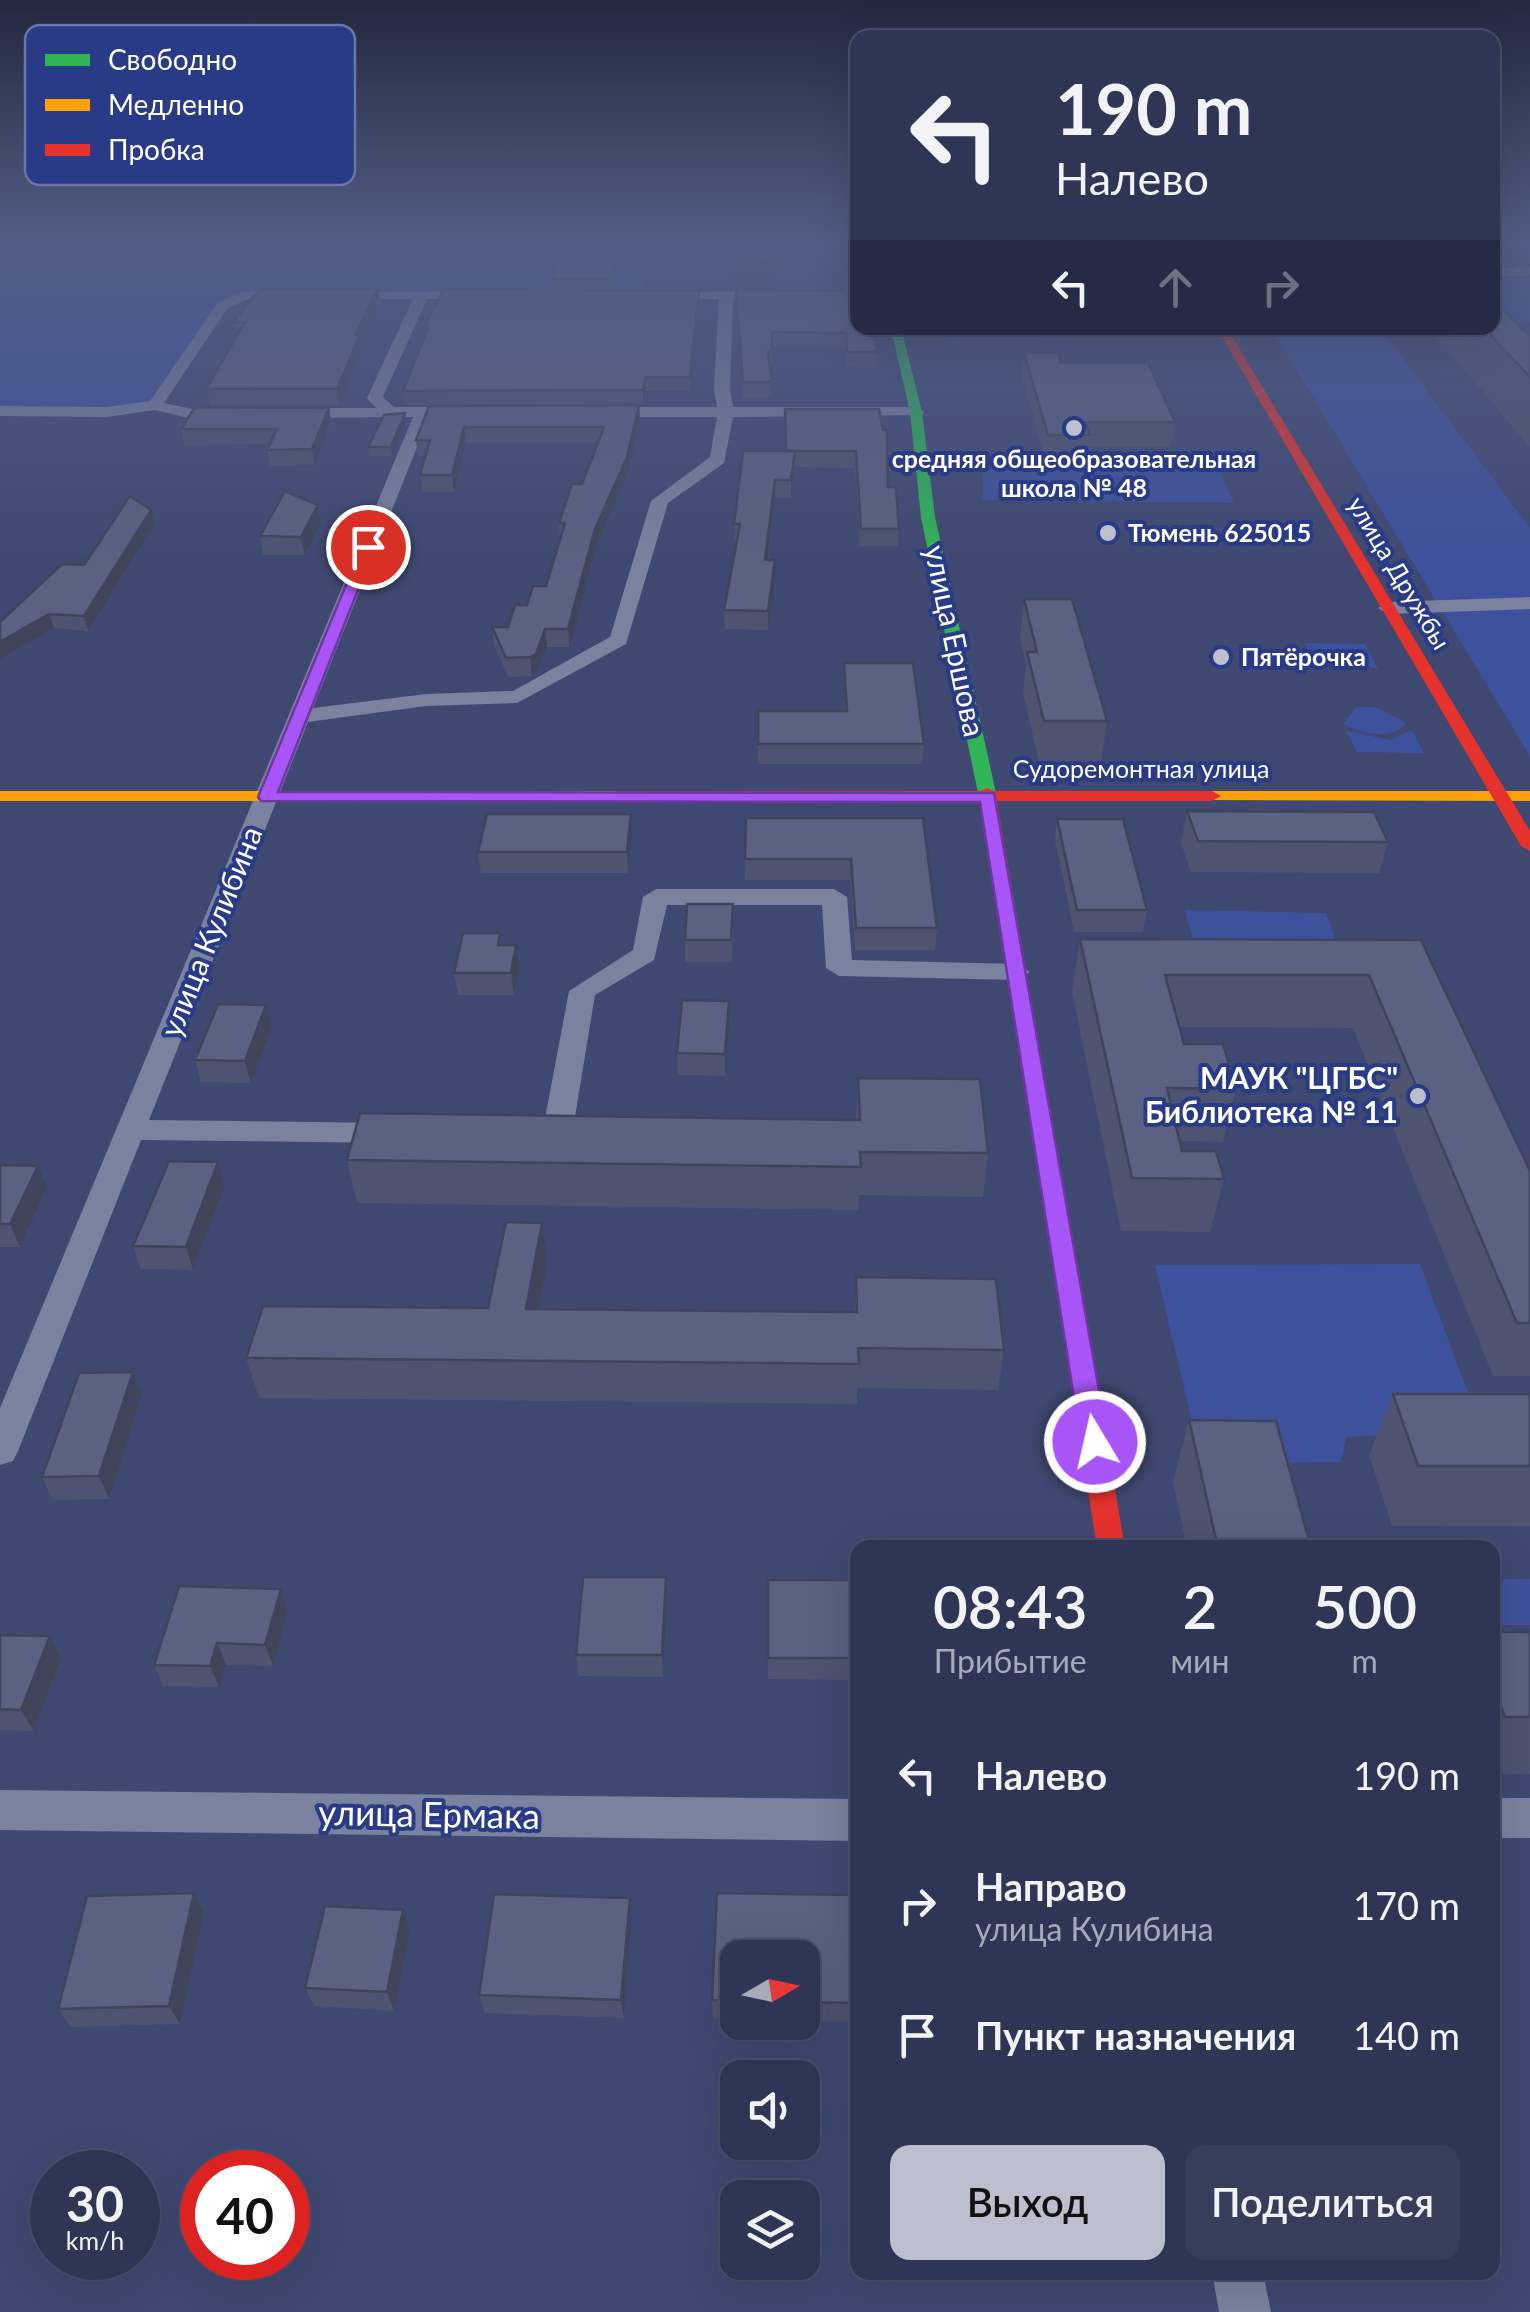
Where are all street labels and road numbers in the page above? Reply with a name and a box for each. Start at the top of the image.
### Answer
street label: улица Дружбы [1342,491,1457,654]
street label: улица Ершова [918,542,994,740]
street label: Судоремонтная улица [1013,753,1269,783]
street label: улица Кулибина [152,821,269,1042]
street label: улица Ермака [318,1790,540,1836]

